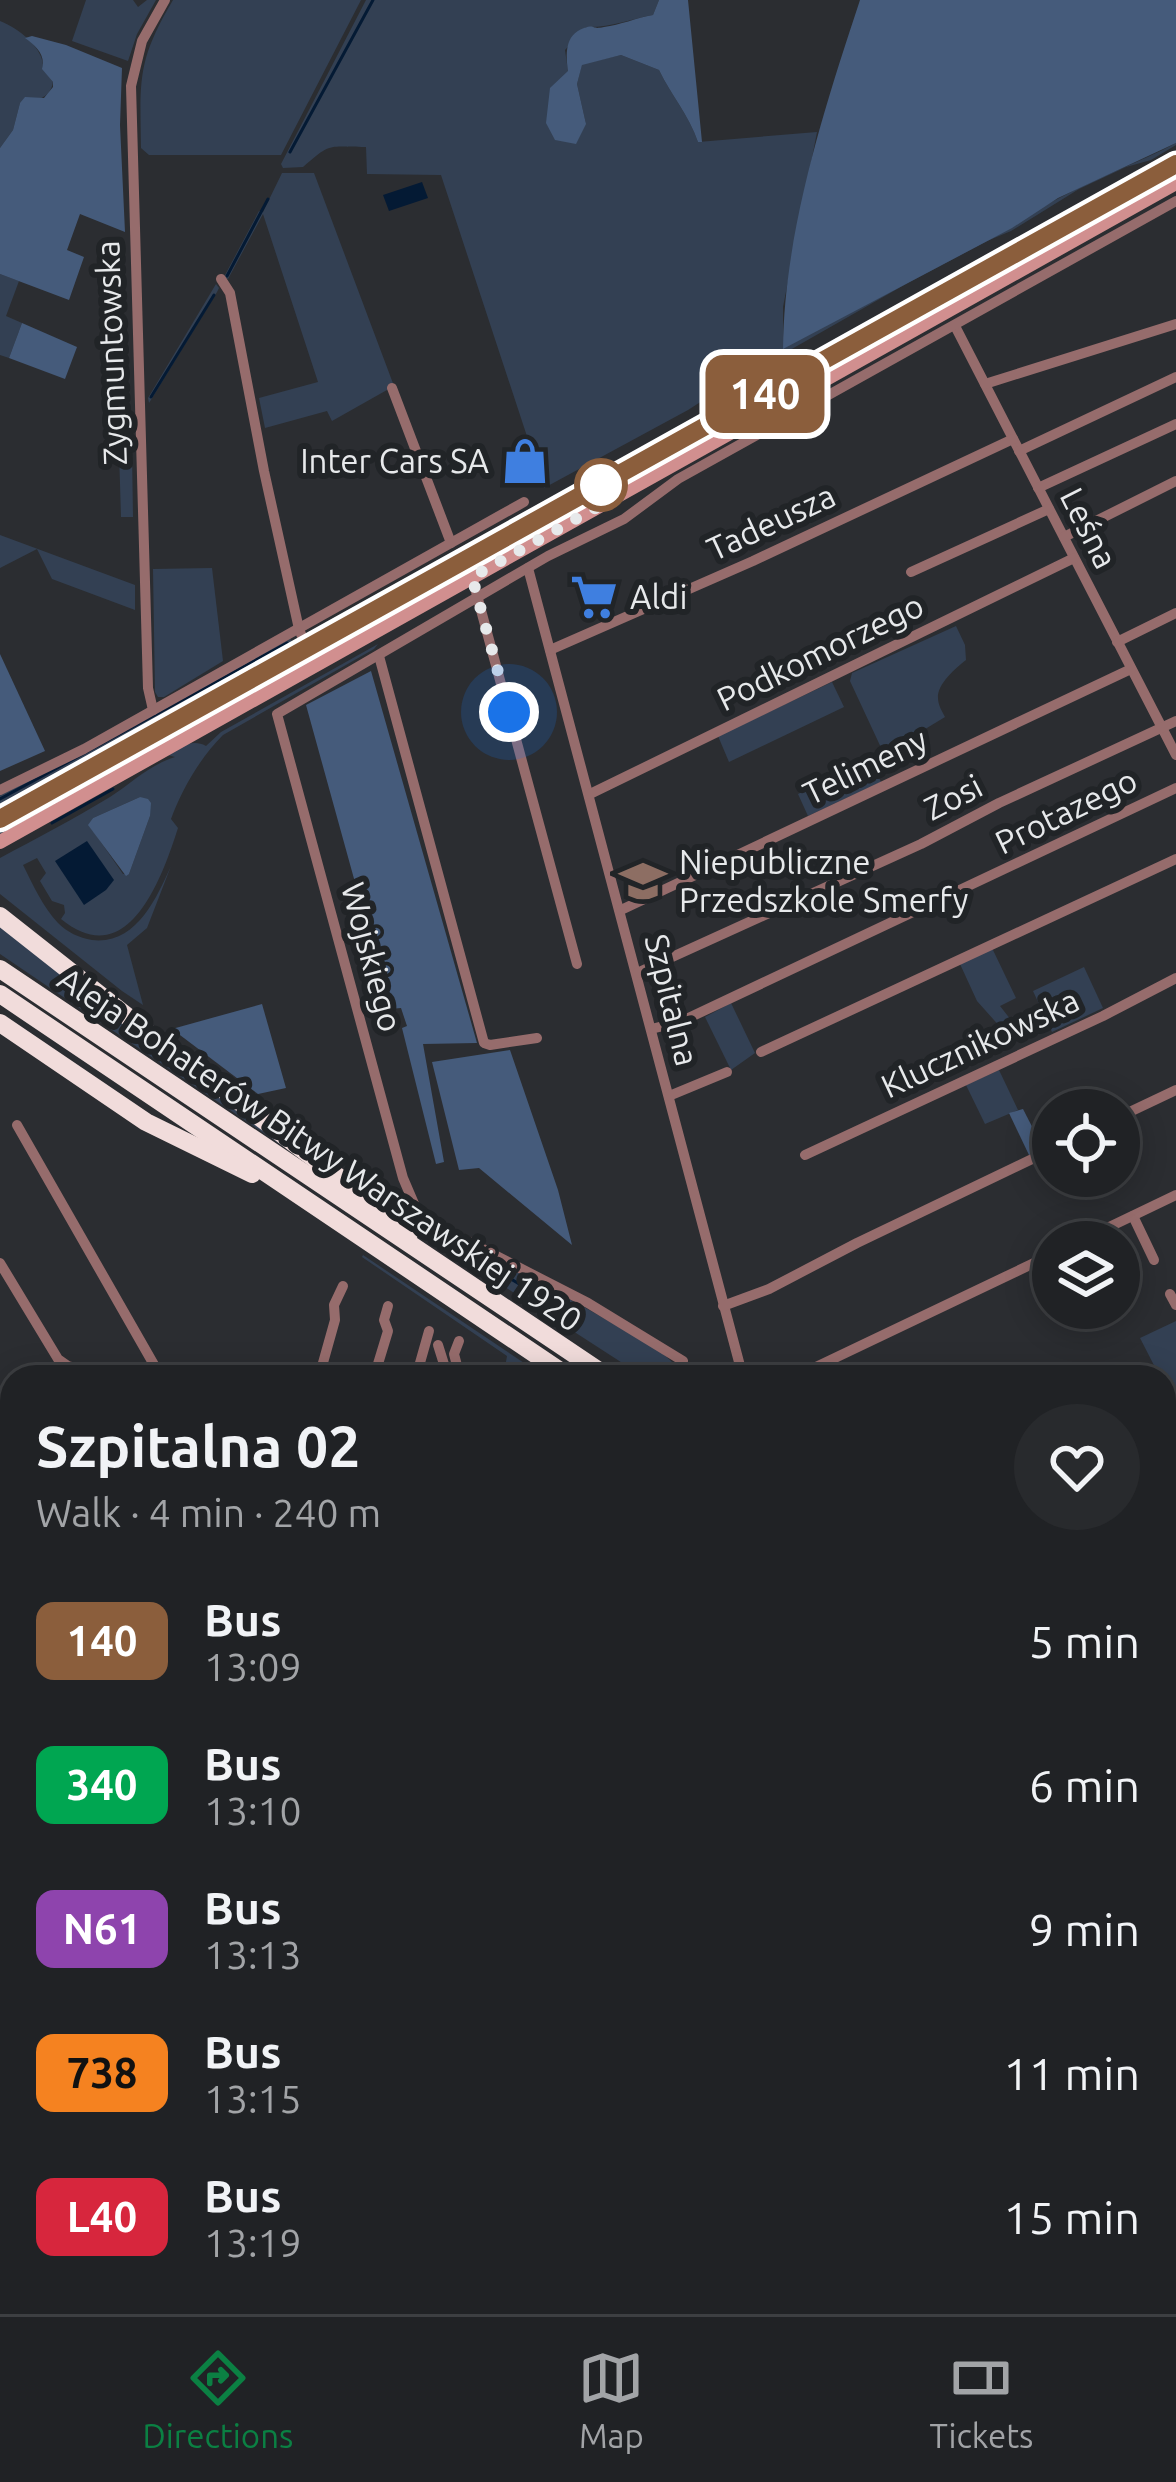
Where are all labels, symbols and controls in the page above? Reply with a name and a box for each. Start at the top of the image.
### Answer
street label: Zygmuntowska [88,240,133,466]
line badge: 140 [696,355,834,433]
text: 140 [729,370,801,417]
shop icon: Inter Cars SA [500,436,550,486]
place label: Inter Cars SA [300,442,490,479]
unlabelled marker [576,460,626,510]
street label: Tadeusza [701,476,841,567]
street label: Leśna [1054,481,1125,574]
supermarket icon: Aldi [569,572,619,622]
place label: Aldi [630,578,687,615]
street label: Podkomorzego [711,586,929,717]
your location [479,682,539,742]
street label: Telimeny [797,720,933,811]
street label: Protazego [989,760,1143,861]
street label: Zosi [918,766,988,827]
place label: Niepubliczne Przedszkole Smerfy [679,843,969,918]
school or university icon: Niepubliczne Przedszkole Smerfy [618,856,668,906]
street label: Wojskiego [335,878,410,1035]
street label: Szpitalna [638,930,707,1069]
street label: Aleja Bohaterów Bitwy Warszawskiej 1920 [52,959,589,1338]
street label: Klucznikowska [875,981,1084,1104]
map controls [1032,1089,1140,1329]
button: locate [1032,1089,1140,1197]
button: layers [1032,1221,1140,1329]
button: heart [1014,1404,1140,1530]
text: Szpitalna 02 [36,1414,360,1478]
text: Walk · 4 min · 240 m [36,1491,381,1534]
text: Bus [204,1594,281,1645]
text: 5 min [1029,1616,1140,1667]
text: 140 [66,1617,138,1664]
text: 13:09 [204,1645,302,1688]
text: Bus [204,1738,281,1789]
text: 6 min [1029,1760,1140,1811]
text: 340 [66,1761,138,1808]
text: 13:10 [204,1789,302,1832]
text: Bus [204,1882,281,1933]
text: 9 min [1029,1904,1140,1955]
text: N61 [63,1905,141,1952]
text: 13:13 [204,1933,302,1976]
text: Bus [204,2026,281,2077]
text: 11 min [1003,2048,1140,2099]
text: 738 [66,2049,138,2096]
text: 13:15 [204,2077,302,2120]
text: Bus [204,2170,281,2221]
text: 15 min [1003,2192,1140,2243]
text: L40 [67,2193,137,2240]
text: 13:19 [204,2221,302,2264]
tab: Directions [143,2345,293,2454]
tab: Map [578,2345,644,2454]
tab: Tickets [929,2345,1033,2454]

